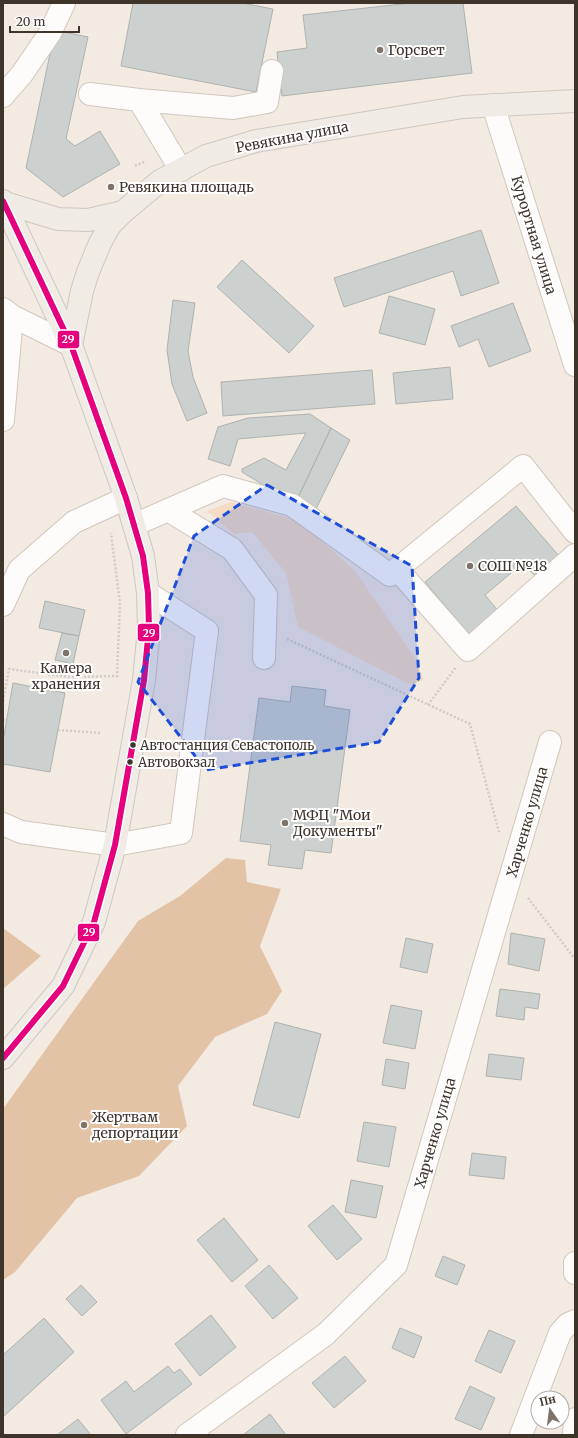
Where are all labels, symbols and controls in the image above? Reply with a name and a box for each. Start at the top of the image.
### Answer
scale bar [10,8,79,34]
text: 20 m [16,14,45,29]
place label: Горсвет [388,41,445,59]
marker: Горсвет [375,45,385,55]
street label: Ревякина улица [234,117,350,157]
street label: Курортная улица [507,173,561,297]
place label: Ревякина площадь [119,178,254,196]
marker: Ревякина площадь [106,182,116,192]
line badge: 29 [57,330,80,349]
text: 29 [61,332,75,346]
place label: СОШ №18 [478,557,547,575]
marker: СОШ №18 [465,561,475,571]
line badge: 29 [137,623,160,642]
text: 29 [142,626,156,640]
marker: Камера хранения [61,648,71,658]
place label: Камера хранения [31,659,101,693]
place label: Автостанция Севастополь [139,737,314,754]
marker: Автостанция Севастополь [128,740,138,750]
place label: Автовокзал [137,754,215,771]
marker: Автовокзал [125,757,135,767]
street label: Харченко улица [503,764,552,879]
place label: МФЦ "Мои Документы" [293,806,383,840]
marker: МФЦ "Мои Документы" [280,818,290,828]
line badge: 29 [77,923,100,942]
text: 29 [82,925,96,939]
street label: Харченко улица [411,1075,460,1190]
place label: Жертвам депортации [91,1108,179,1142]
marker: Жертвам депортации [79,1120,89,1130]
north arrow [530,1390,570,1430]
text: Пн [538,1391,558,1409]

